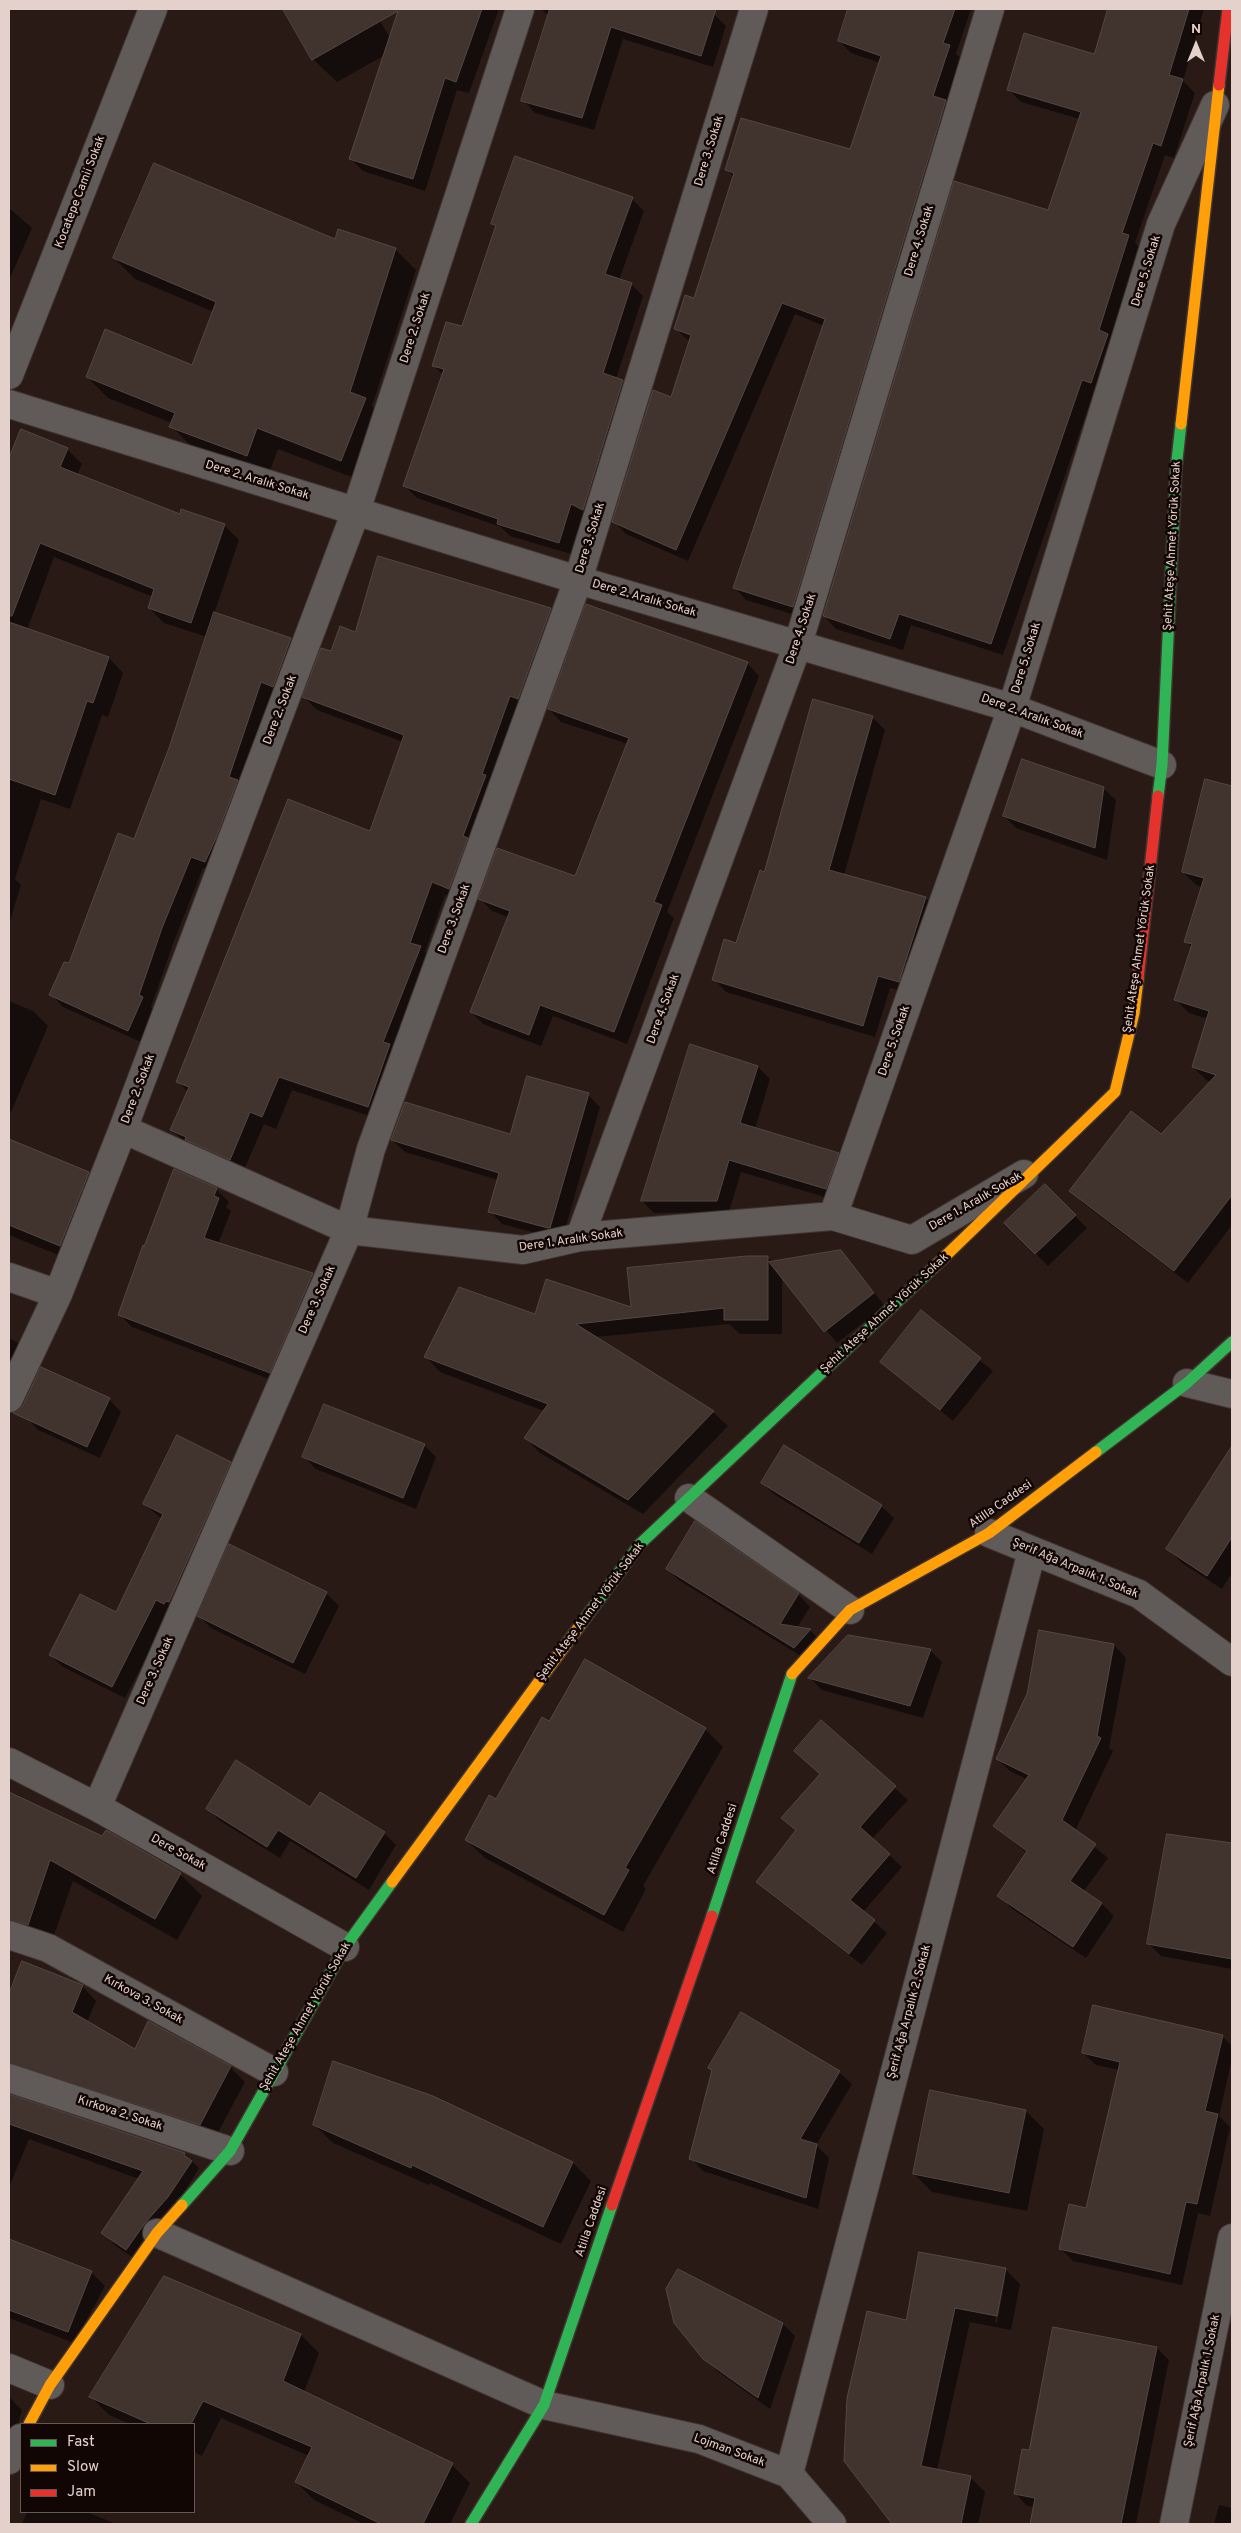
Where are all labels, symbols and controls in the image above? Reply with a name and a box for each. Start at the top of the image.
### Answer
north arrow [1171,20,1221,70]
text: N [1191,21,1201,38]
street label: Dere 3. Sokak [692,114,728,188]
street label: Kocatepe Camii Sokak [53,134,109,250]
street label: Dere 4. Sokak [902,204,938,278]
street label: Dere 5. Sokak [1129,234,1165,308]
street label: Dere 2. Sokak [398,291,434,365]
street label: Dere 2. Aralık Sokak [203,458,311,504]
street label: Şehit Ateşe Ahmet Yörük Sokak [1161,461,1185,631]
street label: Dere 3. Sokak [573,501,609,575]
street label: Dere 2. Aralık Sokak [590,577,698,621]
street label: Dere 4. Sokak [784,592,820,666]
street label: Dere 5. Sokak [1009,621,1045,695]
street label: Dere 2. Sokak [261,673,301,747]
street label: Dere 2. Aralık Sokak [979,692,1085,742]
street label: Şehit Ateşe Ahmet Yörük Sokak [1121,864,1159,1034]
street label: Dere 3. Sokak [436,882,474,956]
street label: Dere 4. Sokak [645,972,683,1046]
street label: Dere 5. Sokak [876,1004,914,1078]
street label: Dere 2. Sokak [119,1052,159,1126]
street label: Dere 1. Aralık Sokak [927,1170,1025,1234]
street label: Dere 1. Aralık Sokak [518,1227,624,1255]
street label: Şehit Ateşe Ahmet Yörük Sokak [818,1251,952,1377]
street label: Dere 3. Sokak [296,1264,340,1336]
street label: Atilla Caddesi [967,1478,1035,1532]
street label: Şerif Ağa Arpalık 1. Sokak [1010,1536,1140,1602]
street label: Şehit Ateşe Ahmet Yörük Sokak [534,1540,648,1684]
street label: Dere 3. Sokak [134,1635,178,1707]
street label: Atilla Caddesi [705,1802,741,1876]
street label: Dere Sokak [148,1832,208,1874]
street label: Şehit Ateşe Ahmet Yörük Sokak [257,1940,355,2094]
street label: Şerif Ağa Arpalık 2. Sokak [885,1943,935,2081]
street label: Kırkova 3. Sokak [101,1972,185,2028]
street label: Kırkova 2. Sokak [76,2093,164,2135]
street label: Atilla Caddesi [573,2185,611,2259]
street label: Şerif Ağa Arpalık 1. Sokak [1182,2313,1224,2449]
legend [20,2423,195,2513]
street label: Lojman Sokak [691,2431,767,2471]
text: Fast [67,2433,95,2452]
text: Slow [67,2458,99,2477]
text: Jam [67,2483,96,2502]

